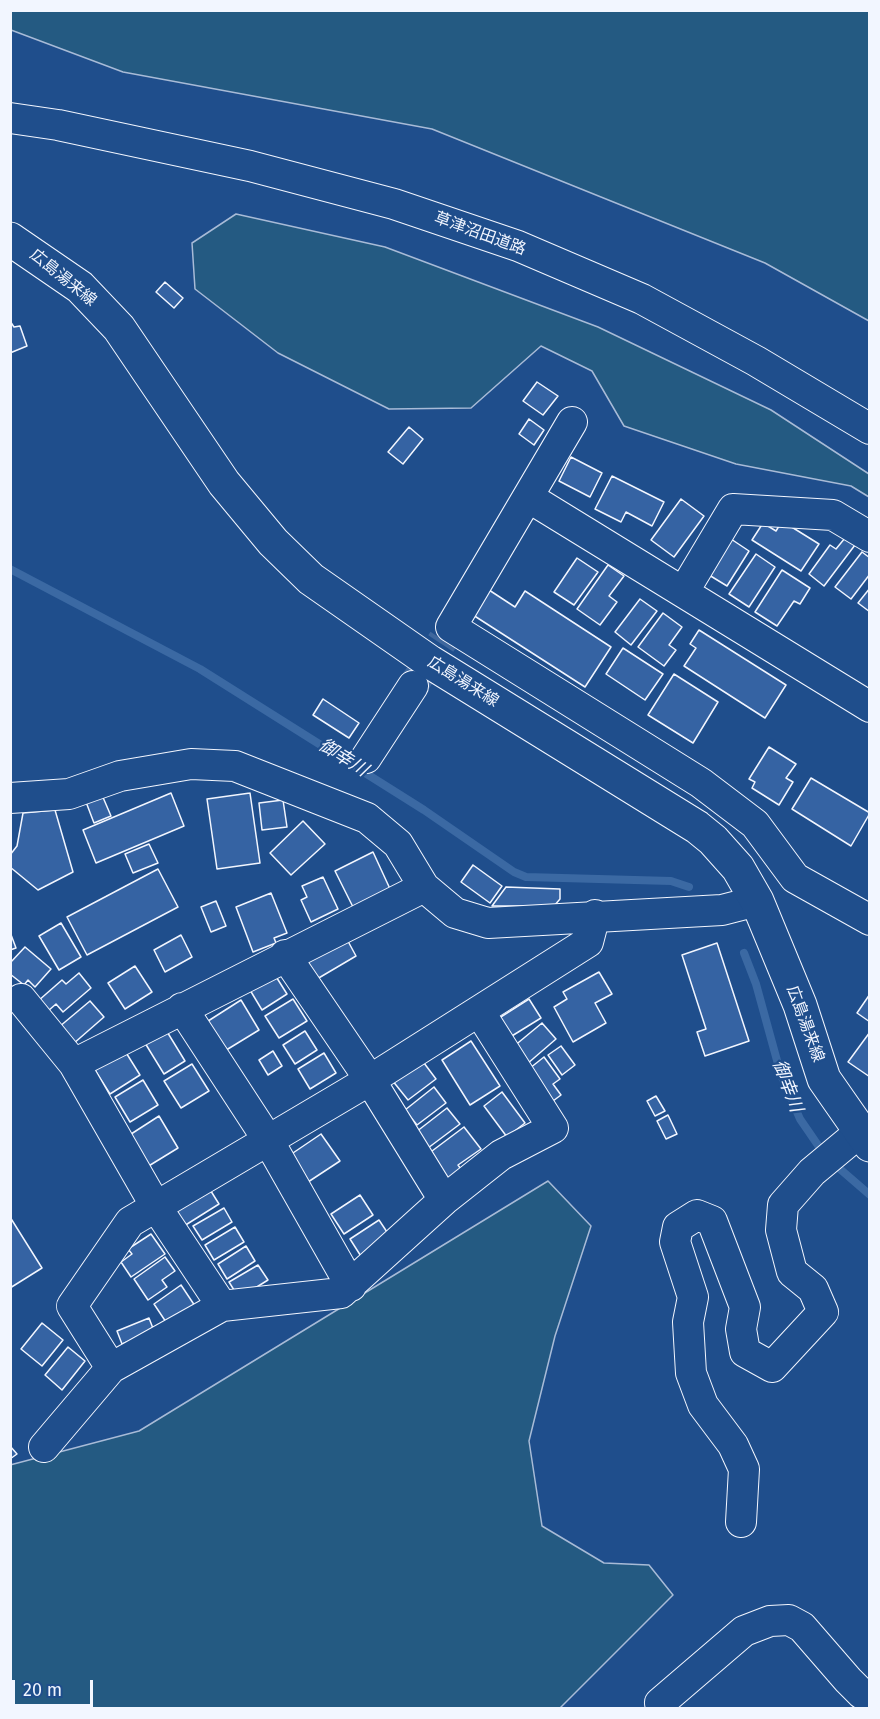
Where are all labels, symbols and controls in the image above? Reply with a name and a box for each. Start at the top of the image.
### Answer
street label: 草津沼田道路 [432,209,528,259]
street label: 広島湯来線 [26,245,100,311]
street label: 広島湯来線 [424,653,502,711]
water label: 御幸川 [314,735,372,781]
street label: 広島湯来線 [782,983,828,1065]
water label: 御幸川 [767,1057,807,1115]
scale bar [15,1668,96,1706]
text: 20 m [23,1679,62,1701]

